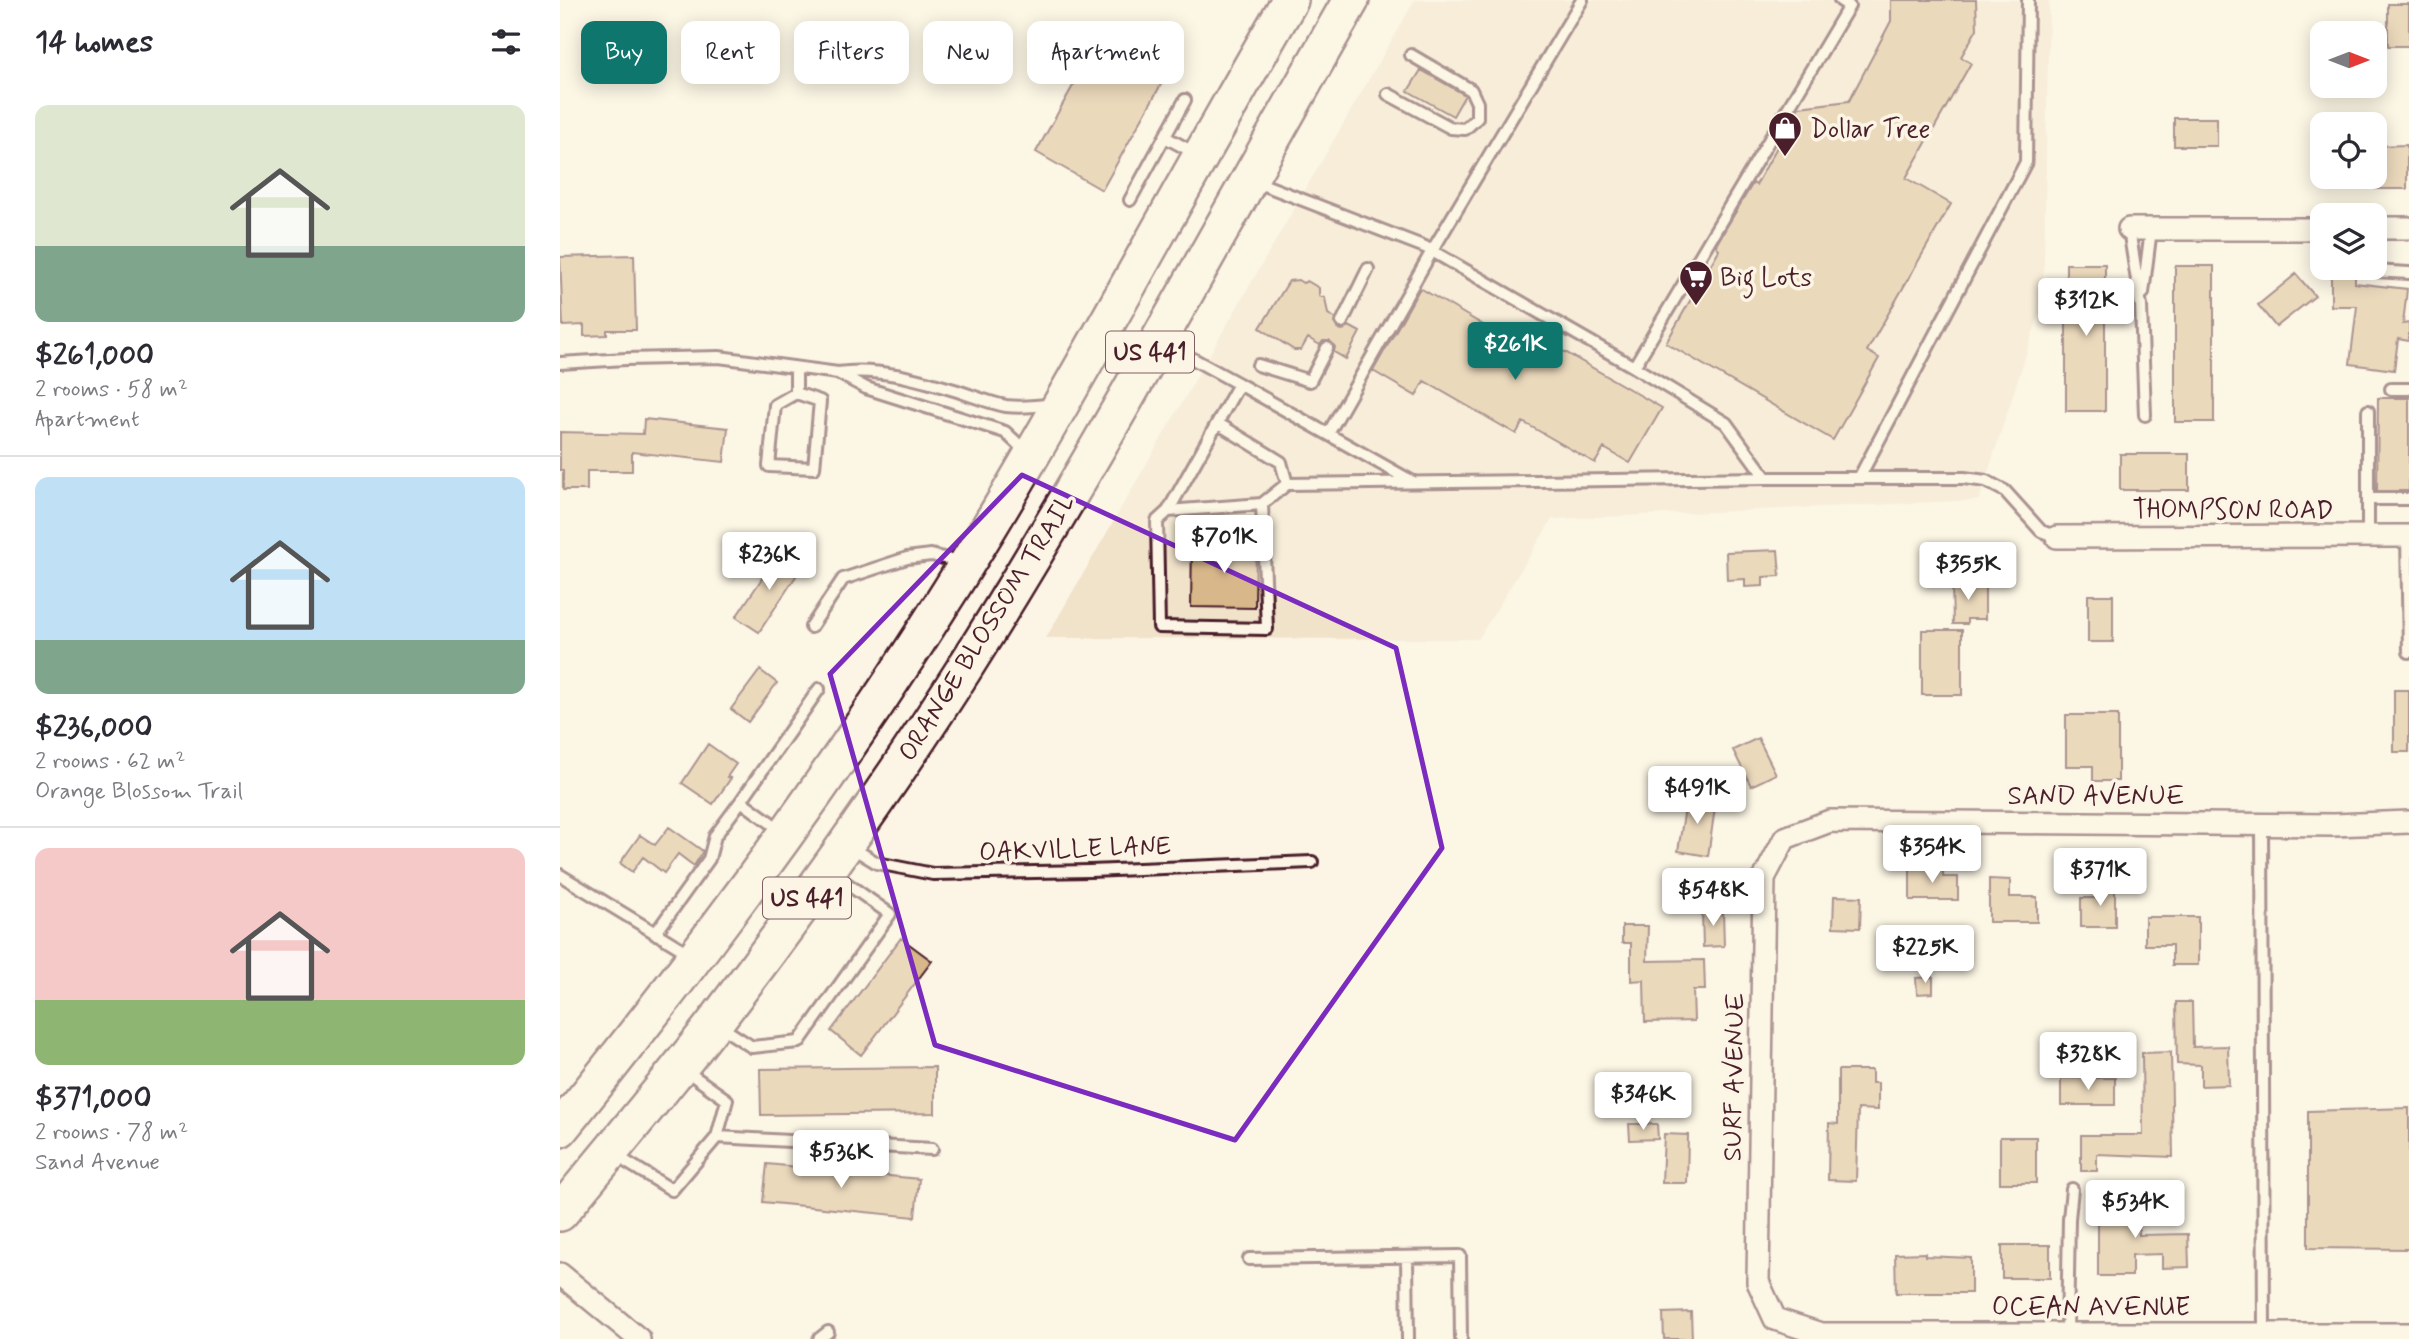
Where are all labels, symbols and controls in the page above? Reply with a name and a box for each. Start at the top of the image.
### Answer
chip: Buy [581,21,667,84]
chip: Rent [681,21,780,84]
chip: Filters [794,21,909,84]
chip: New [923,21,1013,84]
chip: Apartment [1027,21,1184,84]
north arrow [2310,21,2387,98]
map controls [2310,21,2387,280]
text: 14 homes [35,23,153,62]
icon: filters [487,23,525,61]
shop icon: Dollar Tree [1766,109,1804,158]
button: locate [2310,112,2387,189]
place label: Dollar Tree [1810,113,1931,147]
icon: home [217,150,343,276]
button: layers [2310,203,2387,280]
supermarket icon: Big Lots [1677,258,1715,307]
place label: Big Lots [1720,262,1812,299]
pin: $312K [2037,278,2135,338]
text: $312K [2054,286,2118,316]
pin: $261K [1466,322,1564,382]
text: $261K [1484,330,1546,360]
road number: US 441 [1106,332,1194,372]
text: $261,000 [35,336,154,375]
text: 2 rooms · 58 m² [35,375,188,405]
text: Apartment [35,405,140,435]
street label: ORANGE BLOSSOM TRAIL [891,488,1084,768]
street label: THOMPSON ROAD [2132,494,2334,528]
pin: $701K [1175,516,1273,575]
icon: home [217,522,343,648]
text: $701K [1191,523,1257,553]
pin: $236K [720,532,818,592]
text: $236K [738,540,800,570]
pin: $355K [1919,542,2017,602]
text: $355K [1935,550,2001,580]
text: $236,000 [35,708,153,747]
text: 2 rooms · 62 m² [35,747,186,777]
pin: $491K [1648,766,1746,826]
text: $491K [1664,774,1730,804]
text: Orange Blossom Trail [35,777,243,807]
street label: SAND AVENUE [2008,780,2184,814]
pin: $354K [1883,826,1981,885]
street label: OAKVILLE LANE [978,830,1172,870]
text: $354K [1899,833,1965,863]
pin: $371K [2051,848,2149,908]
text: $371K [2070,856,2130,886]
pin: $548K [1664,869,1762,928]
text: $548K [1678,876,1748,906]
road number: US 441 [763,877,851,918]
icon: home [217,893,343,1019]
pin: $225K [1876,926,1974,985]
text: $225K [1892,933,1958,963]
street label: SURF AVENUE [1717,992,1753,1162]
pin: $328K [2039,1032,2137,1092]
text: $328K [2056,1040,2120,1070]
pin: $346K [1594,1072,1692,1132]
text: $371,000 [35,1079,151,1118]
text: $346K [1611,1080,1675,1110]
text: 2 rooms · 78 m² [35,1118,188,1148]
pin: $536K [792,1130,890,1190]
text: $536K [809,1138,873,1168]
text: Sand Avenue [35,1148,160,1178]
pin: $534K [2086,1180,2184,1240]
text: $534K [2102,1188,2168,1218]
street label: OCEAN AVENUE [1992,1291,2190,1325]

